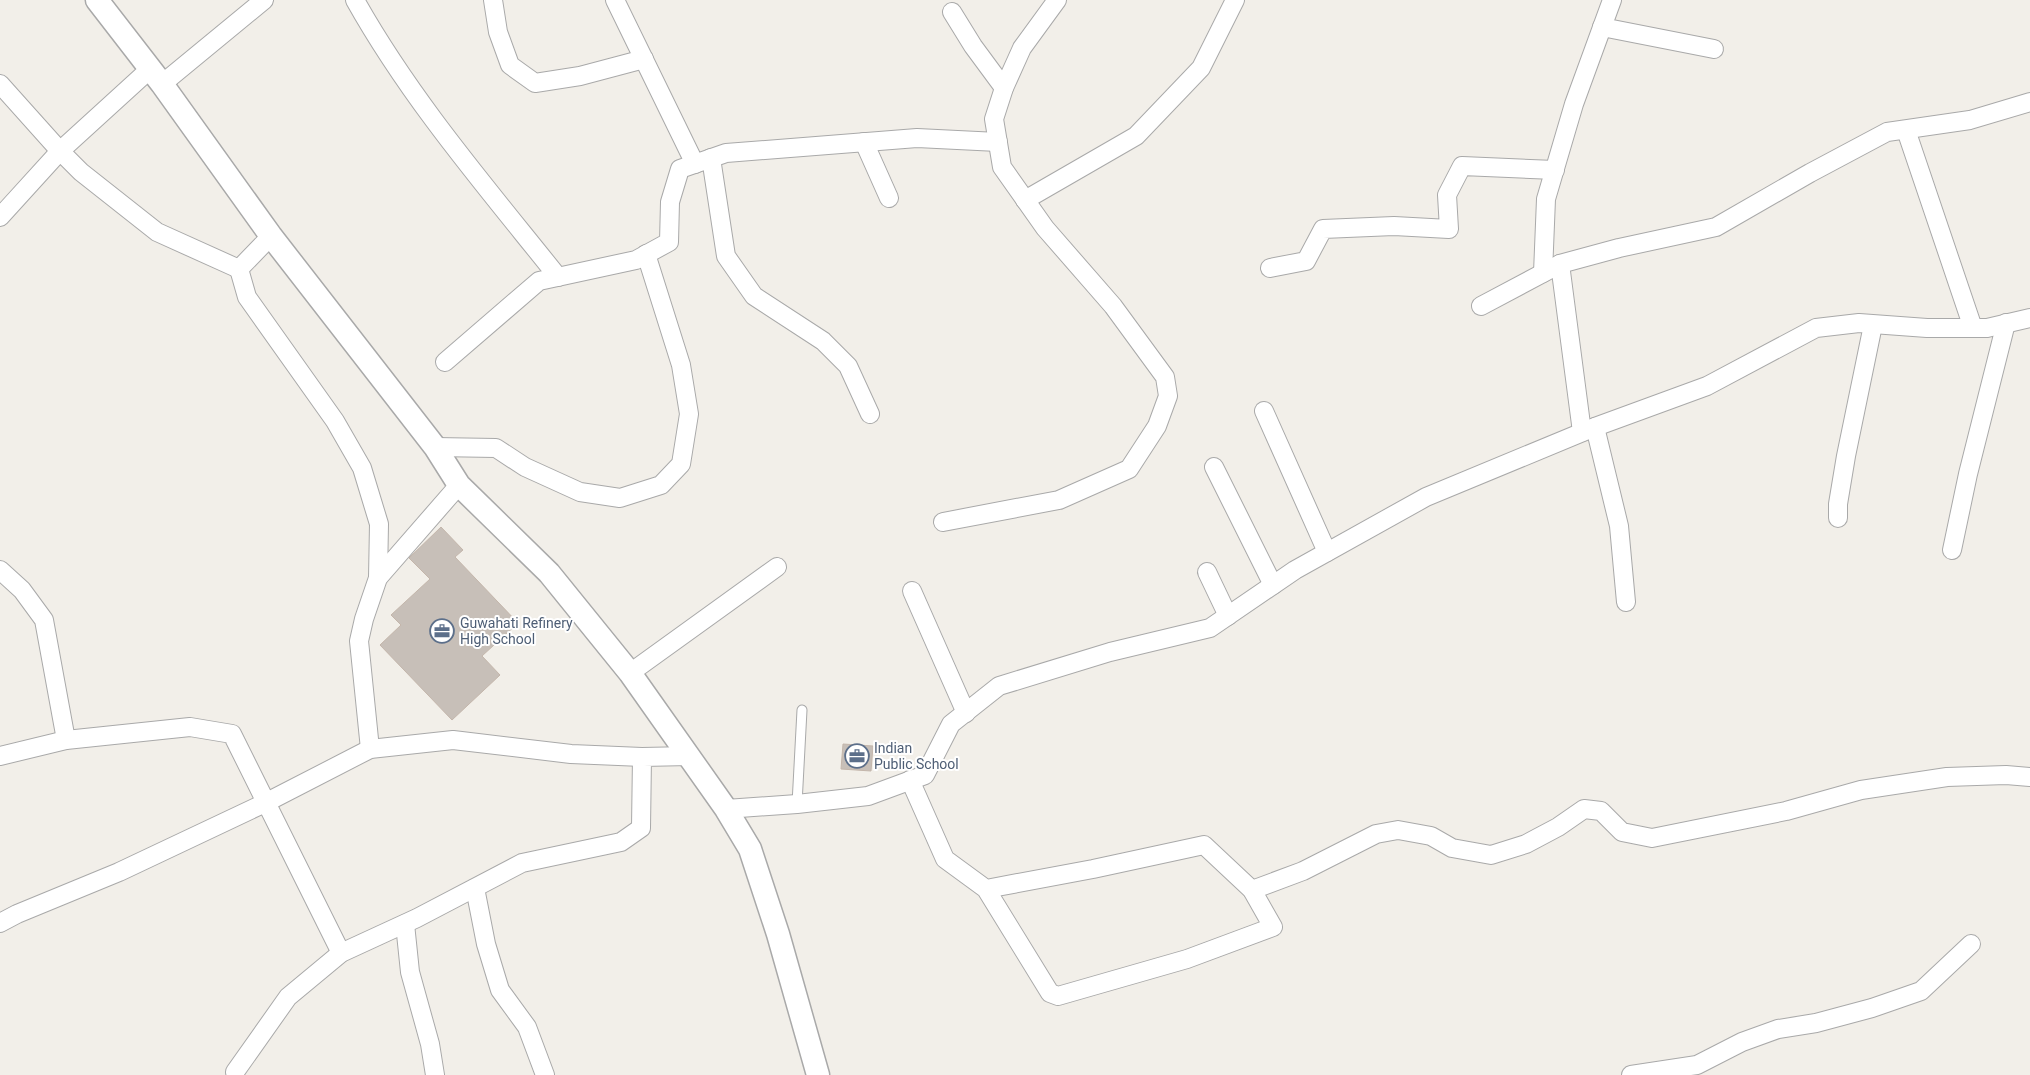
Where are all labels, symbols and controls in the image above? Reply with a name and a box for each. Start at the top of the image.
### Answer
place label: Guwahati Refinery High School [460,615,573,647]
office icon: Guwahati Refinery High School [429,618,455,644]
place label: Indian Public School [874,740,959,772]
office icon: Indian Public School [844,743,870,769]

